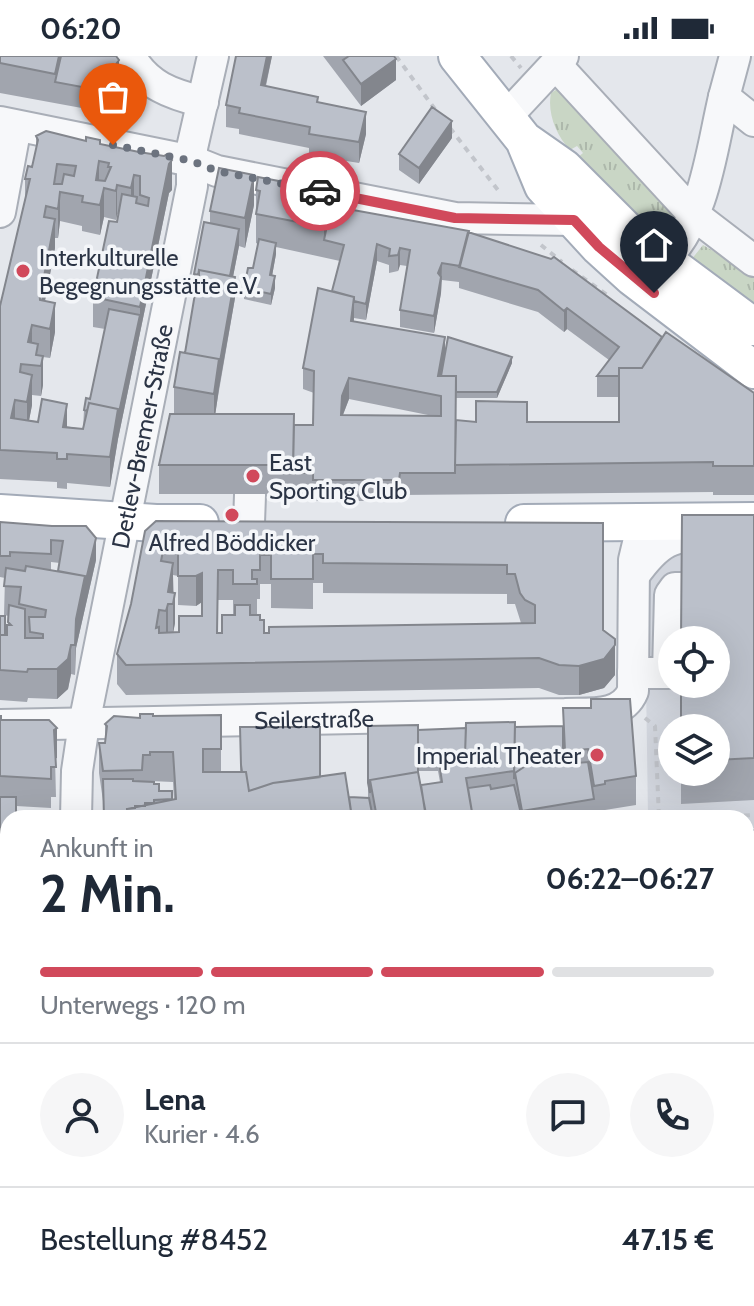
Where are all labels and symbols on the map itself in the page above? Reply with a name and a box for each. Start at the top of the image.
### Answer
pin [79,63,147,145]
courier [280,151,360,231]
pin [620,211,688,293]
place label: Interkulturelle Begegnungsstätte e.V. [39,243,261,300]
marker: Interkulturelle Begegnungsstätte e.V. [14,262,32,280]
street label: Detlev-Bremer-Straße [105,322,178,551]
place label: East Sporting Club [269,448,407,505]
marker: East Sporting Club [244,467,262,485]
marker: Alfred Böddicker [223,506,241,524]
place label: Alfred Böddicker [149,528,316,557]
street label: Seilerstraße [254,703,374,735]
place label: Imperial Theater [416,741,581,770]
marker: Imperial Theater [588,746,606,764]

